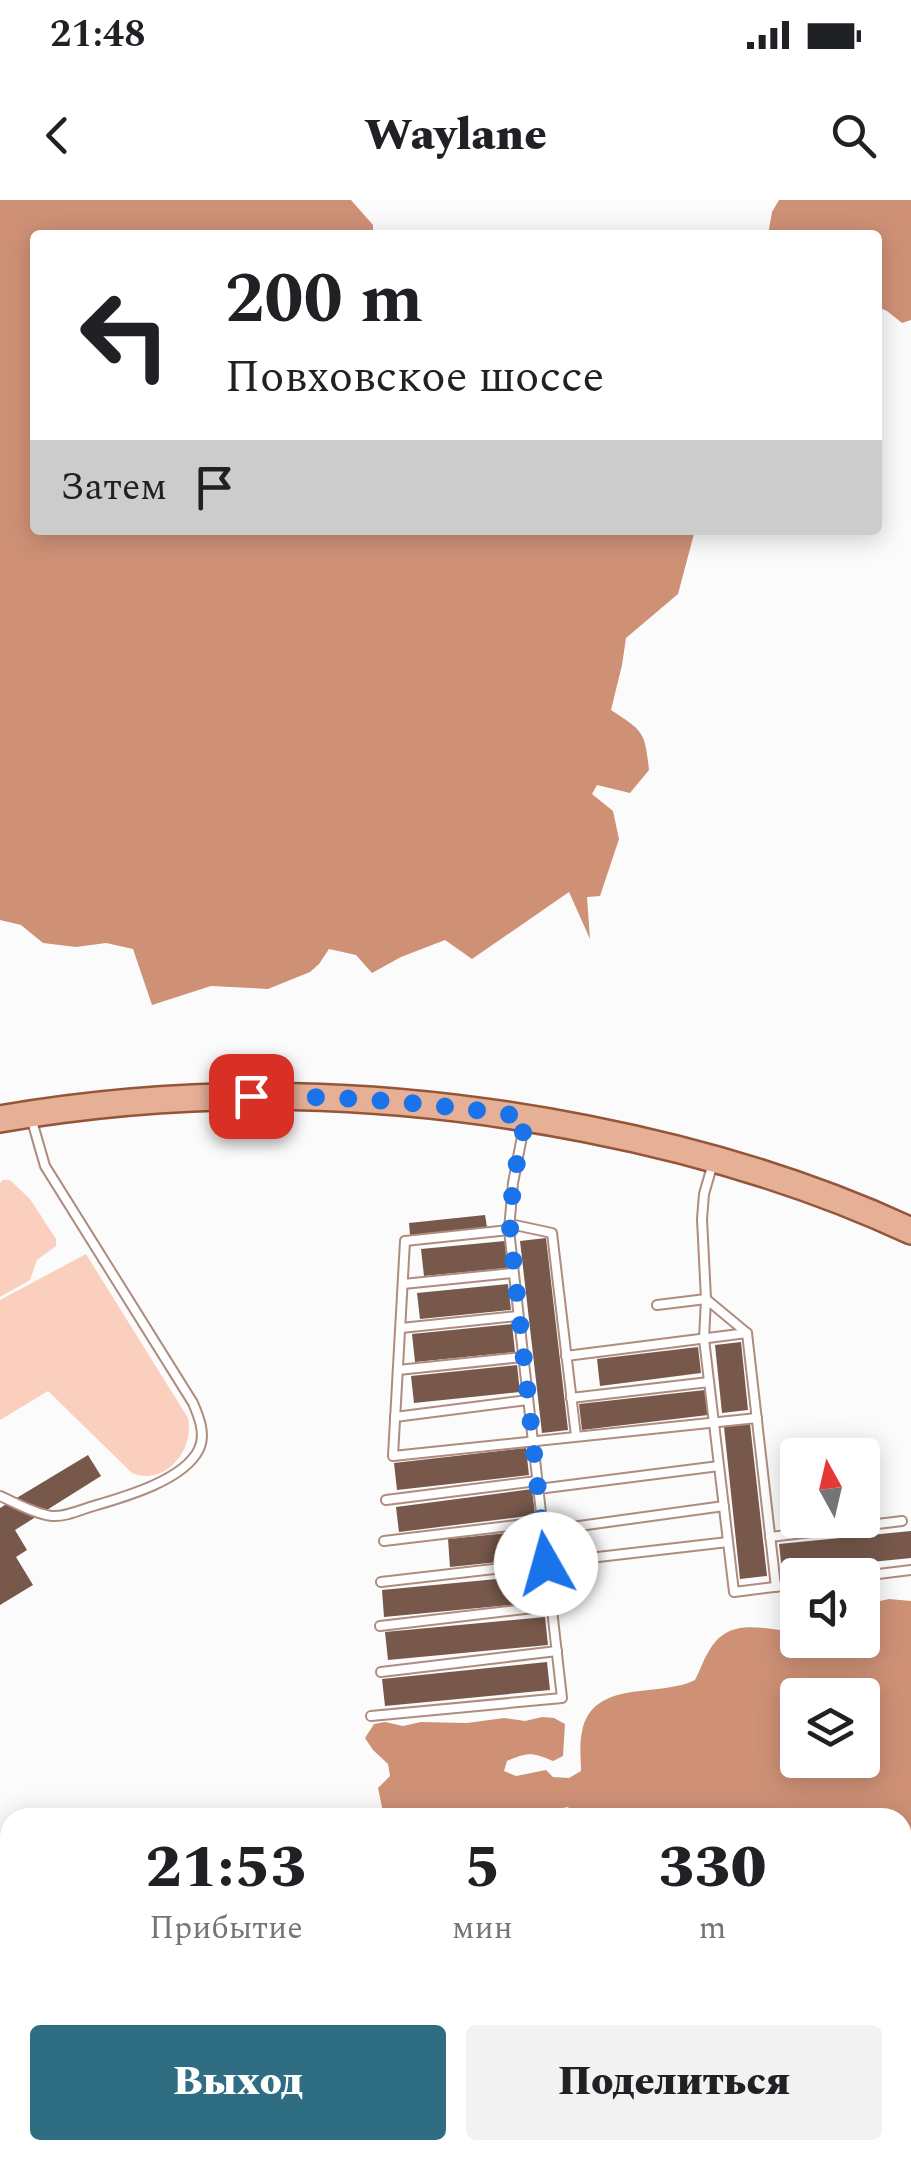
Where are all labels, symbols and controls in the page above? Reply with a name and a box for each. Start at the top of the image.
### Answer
text: 21:48 [50,6,145,64]
text: Waylane [364,101,547,170]
icon: back [30,108,85,163]
icon: search [826,108,881,163]
text: 200 m [225,247,423,353]
icon: left [60,270,190,400]
text: Повховское шоссе [225,343,604,412]
text: Затем [60,459,167,517]
icon: arrive [187,460,242,515]
pin [209,1054,294,1139]
icon: arrive [224,1069,279,1124]
north arrow [780,1438,880,1538]
map controls [780,1438,880,1778]
position arrow [494,1512,598,1616]
button: sound [780,1558,880,1658]
button: layers [780,1678,880,1778]
text: 21:53 [146,1822,306,1914]
text: 5 [464,1822,500,1914]
text: 330 [658,1822,766,1914]
text: Прибытие [149,1904,303,1953]
text: мин [452,1904,513,1953]
text: m [699,1904,726,1953]
button: Выход [30,2025,446,2140]
button: Поделиться [466,2025,882,2140]

